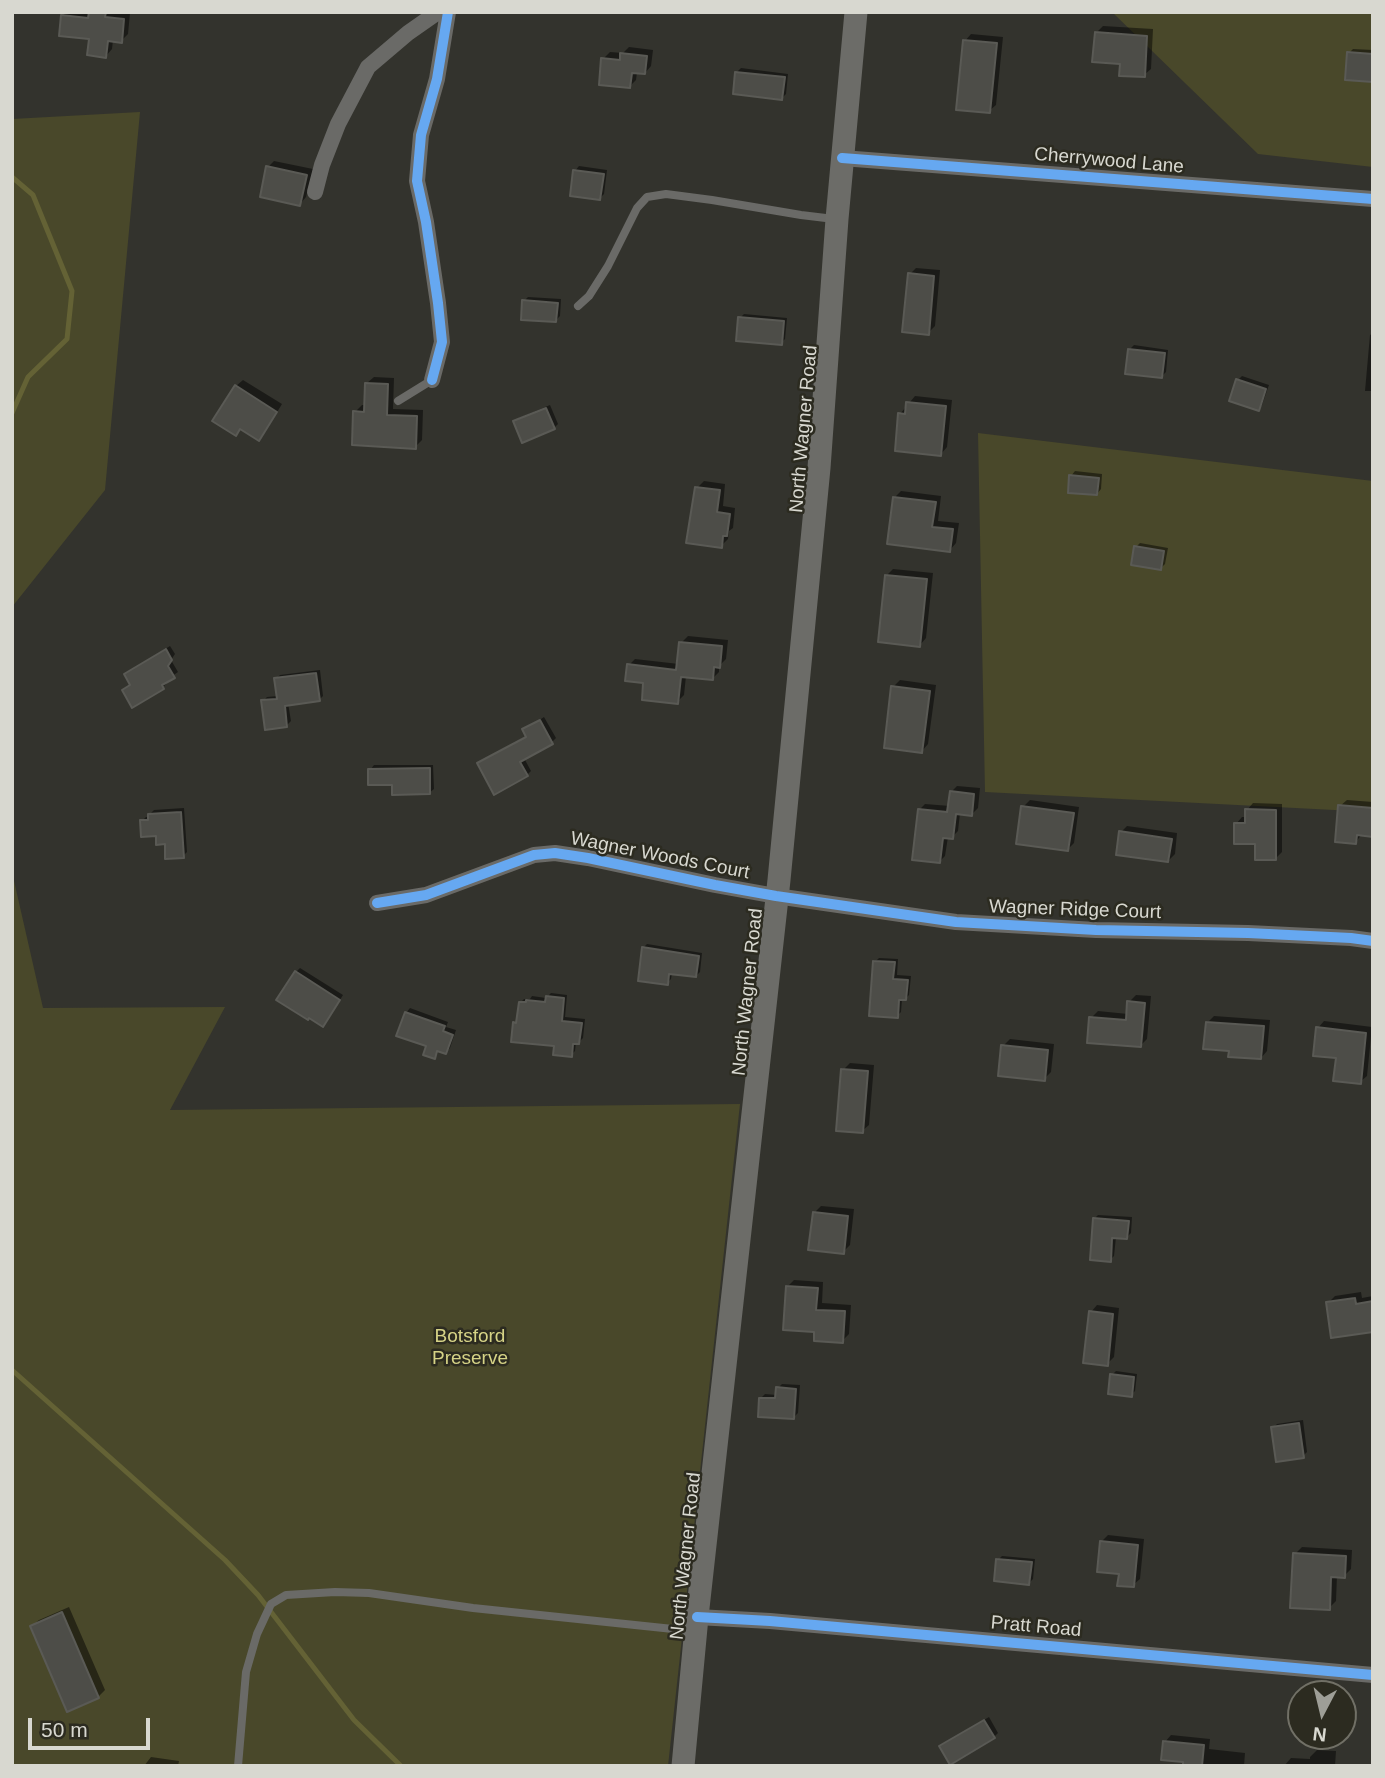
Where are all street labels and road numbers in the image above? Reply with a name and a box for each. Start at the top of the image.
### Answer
street label: Cherrywood Lane [1033,143,1185,179]
street label: North Wagner Road [785,344,823,514]
street label: Wagner Woods Court [569,827,751,885]
street label: Wagner Ridge Court [988,896,1162,924]
street label: North Wagner Road [728,907,768,1077]
street label: North Wagner Road [666,1471,706,1641]
street label: Pratt Road [990,1612,1082,1642]

